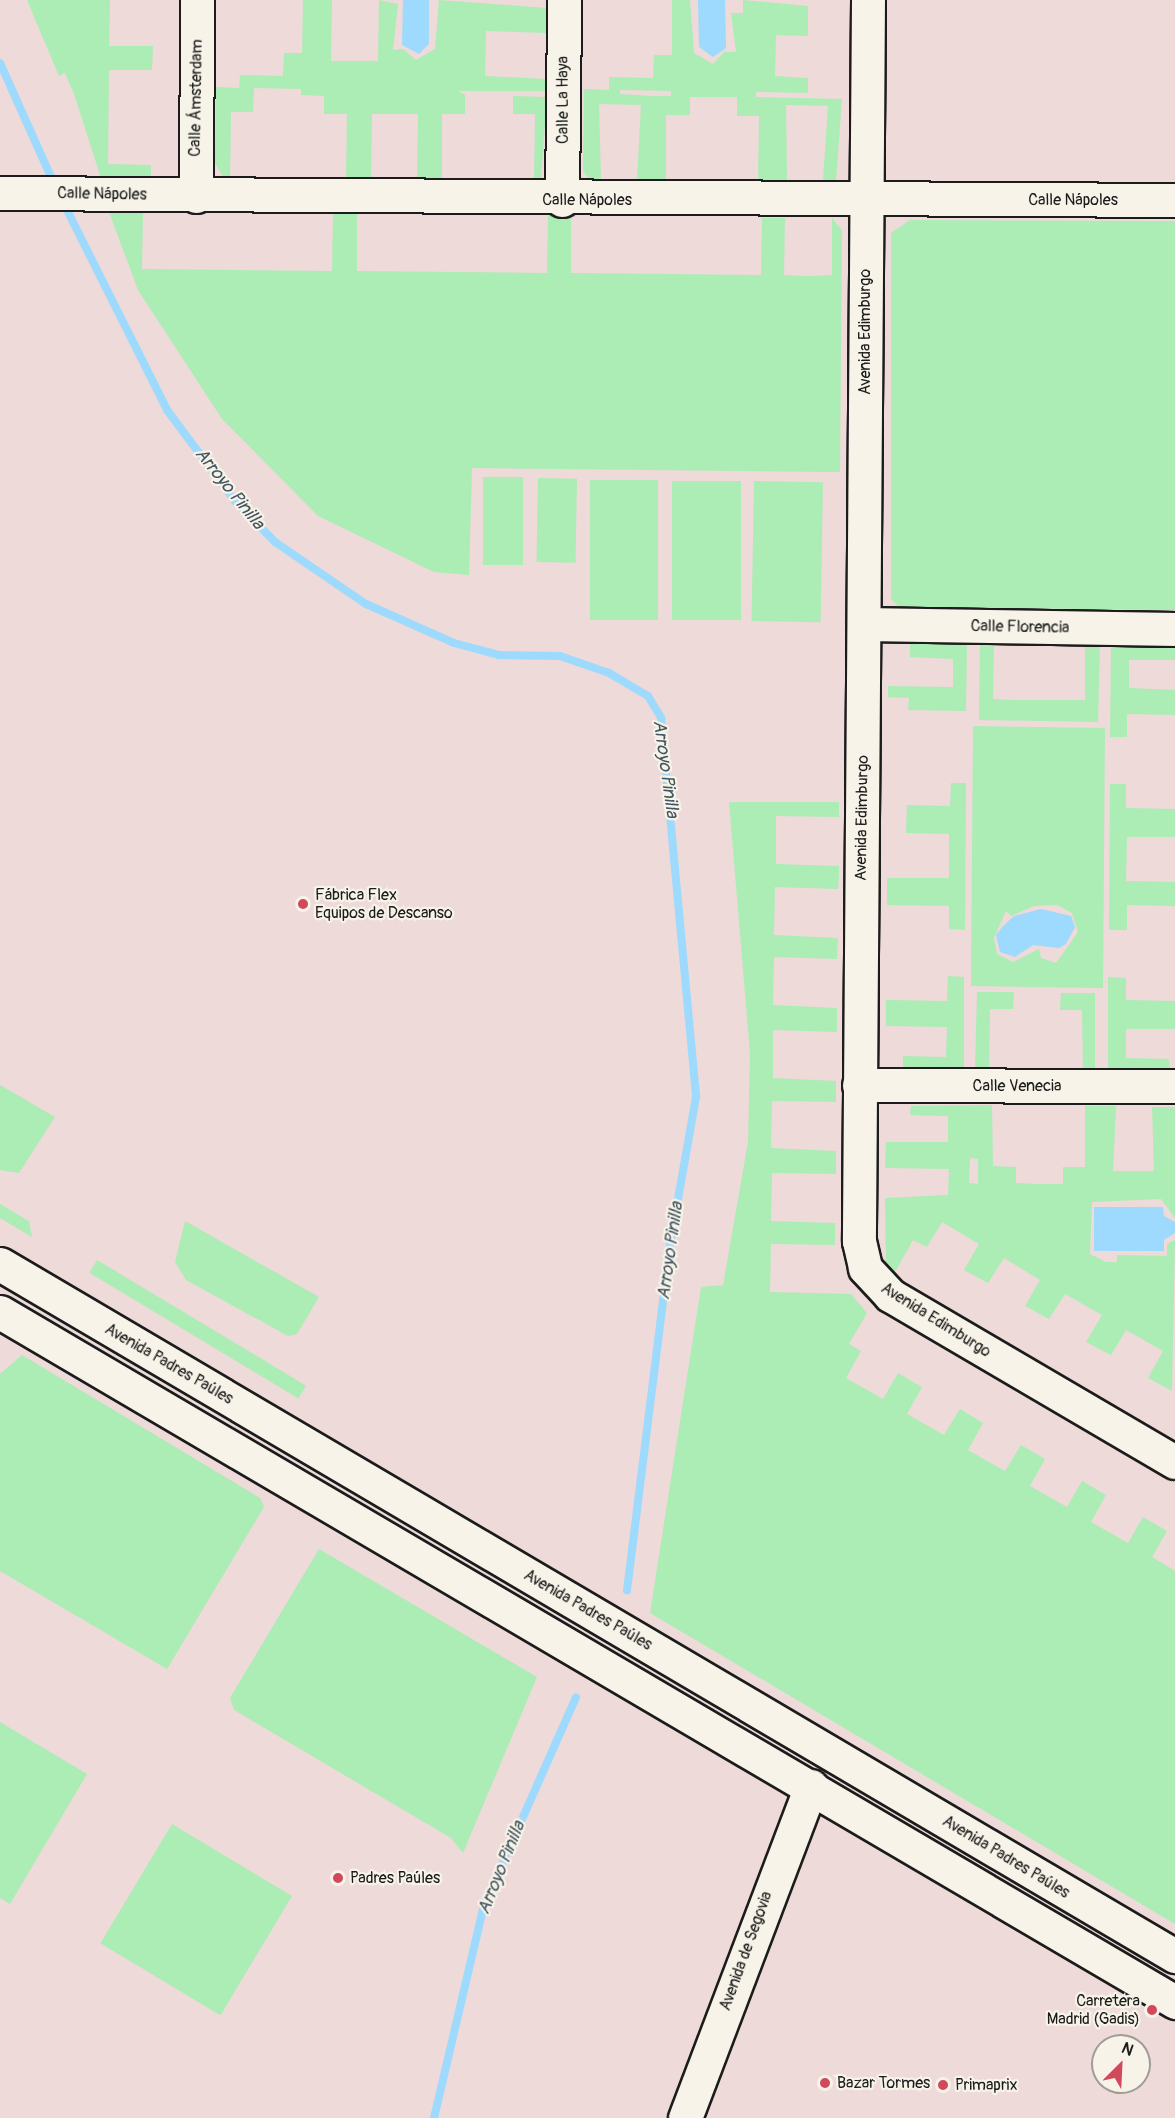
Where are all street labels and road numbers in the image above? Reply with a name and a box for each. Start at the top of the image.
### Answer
street label: Calle Ámsterdam [185,39,207,157]
street label: Calle La Haya [553,56,573,144]
street label: Calle Nápoles [57,184,147,204]
street label: Calle Nápoles [542,190,632,210]
street label: Calle Nápoles [1028,190,1118,210]
street label: Avenida Edimburgo [855,269,875,395]
street label: Calle Florencia [970,617,1070,637]
street label: Avenida Edimburgo [851,755,873,881]
street label: Calle Venecia [973,1076,1061,1096]
street label: Avenida Edimburgo [878,1278,994,1362]
street label: Avenida Padres Paúles [101,1319,237,1409]
street label: Avenida Padres Paúles [520,1565,656,1655]
street label: Avenida Padres Paúles [939,1811,1073,1903]
street label: Avenida de Segovia [716,1889,776,2013]

